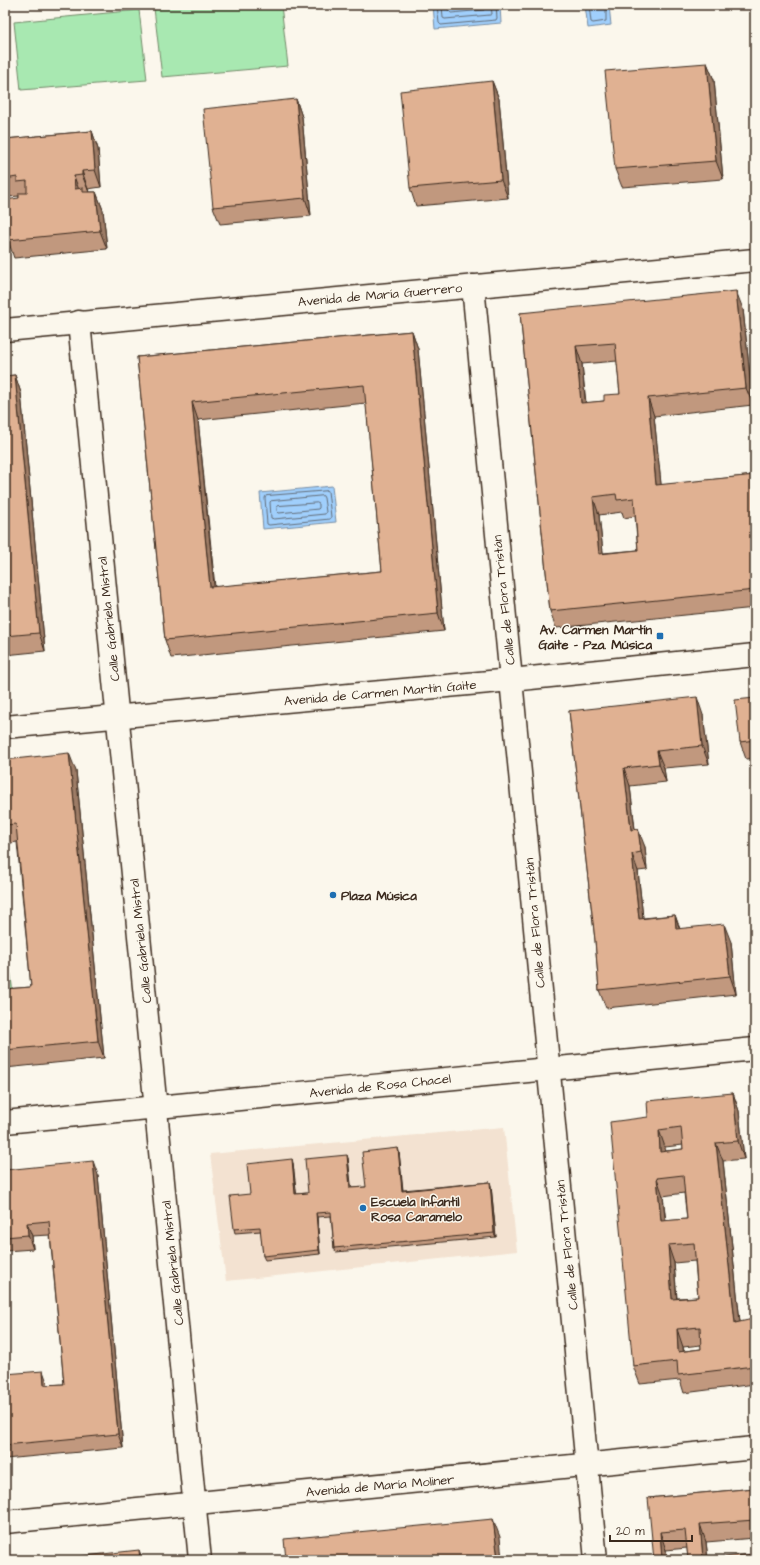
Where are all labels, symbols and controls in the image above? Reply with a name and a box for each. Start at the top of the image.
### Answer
street label: Avenida de María Guerrero [297,279,464,311]
street label: Calle de Flora Tristán [488,534,520,666]
street label: Calle Gabriela Mistral [93,556,125,682]
place label: Av. Carmen Martín Gaite - Pza. Música [539,621,652,654]
marker: Av. Carmen Martín Gaite - Pza. Música [655,631,665,641]
street label: Avenida de Carmen Martín Gaite [283,676,477,710]
street label: Calle de Flora Tristán [520,857,550,989]
street label: Calle Gabriela Mistral [125,878,157,1004]
place label: Plaza Música [341,887,417,905]
marker: Plaza Música [328,890,338,900]
street label: Avenida de Rosa Chacel [308,1070,452,1102]
street label: Calle de Flora Tristán [551,1179,583,1311]
place label: Escuela Infantil Rosa Caramelo [371,1193,463,1226]
street label: Calle Gabriela Mistral [157,1200,189,1326]
marker: Escuela Infantil Rosa Caramelo [358,1203,368,1213]
street label: Avenida de María Moliner [305,1471,455,1501]
scale bar [610,1517,692,1543]
text: 20 m [616,1523,645,1540]

